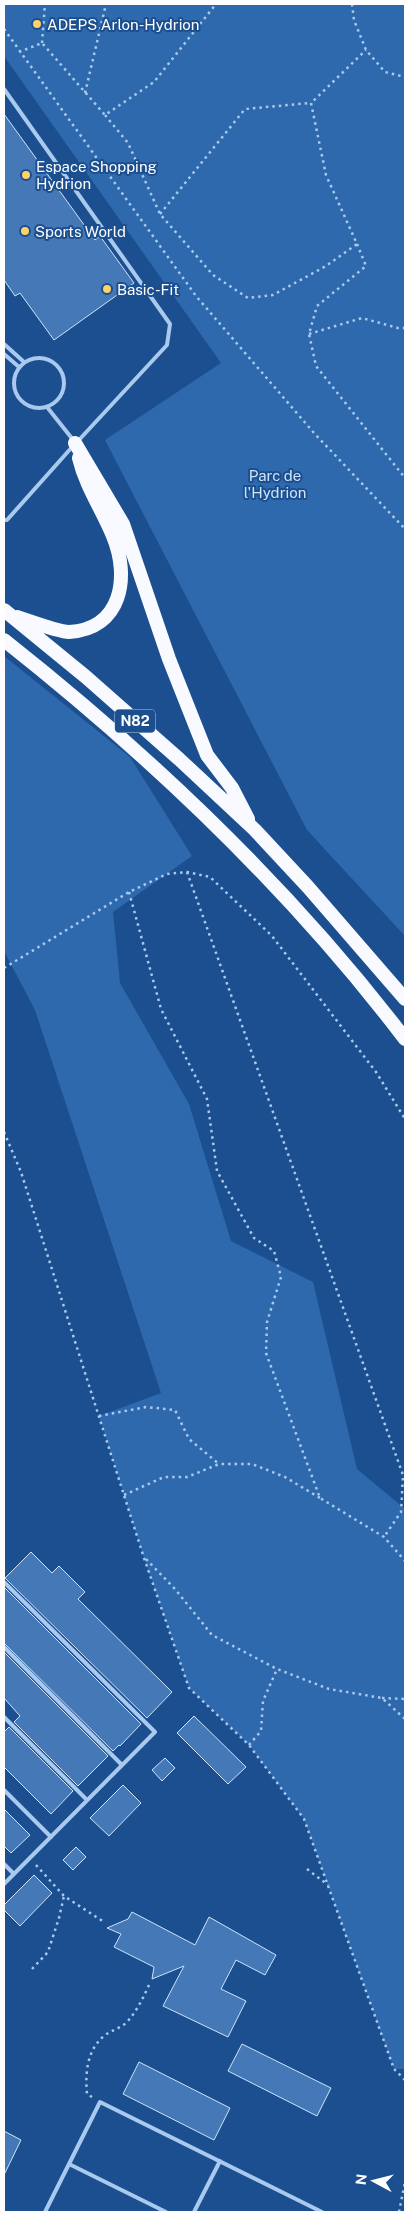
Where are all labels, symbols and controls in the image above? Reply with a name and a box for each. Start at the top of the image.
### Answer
place label: ADEPS Arlon-Hydrion [47,16,199,33]
marker: ADEPS Arlon-Hydrion [31,18,43,30]
place label: Espace Shopping Hydrion [36,158,157,192]
marker: Espace Shopping Hydrion [20,169,32,181]
place label: Sports World [35,223,126,240]
marker: Sports World [19,225,31,237]
place label: Basic-Fit [117,281,179,298]
marker: Basic-Fit [101,283,113,295]
park label: Parc de l'Hydrion [244,467,306,501]
road number: N82 [115,709,155,732]
north arrow [349,2156,399,2206]
text: N [352,2173,370,2186]

